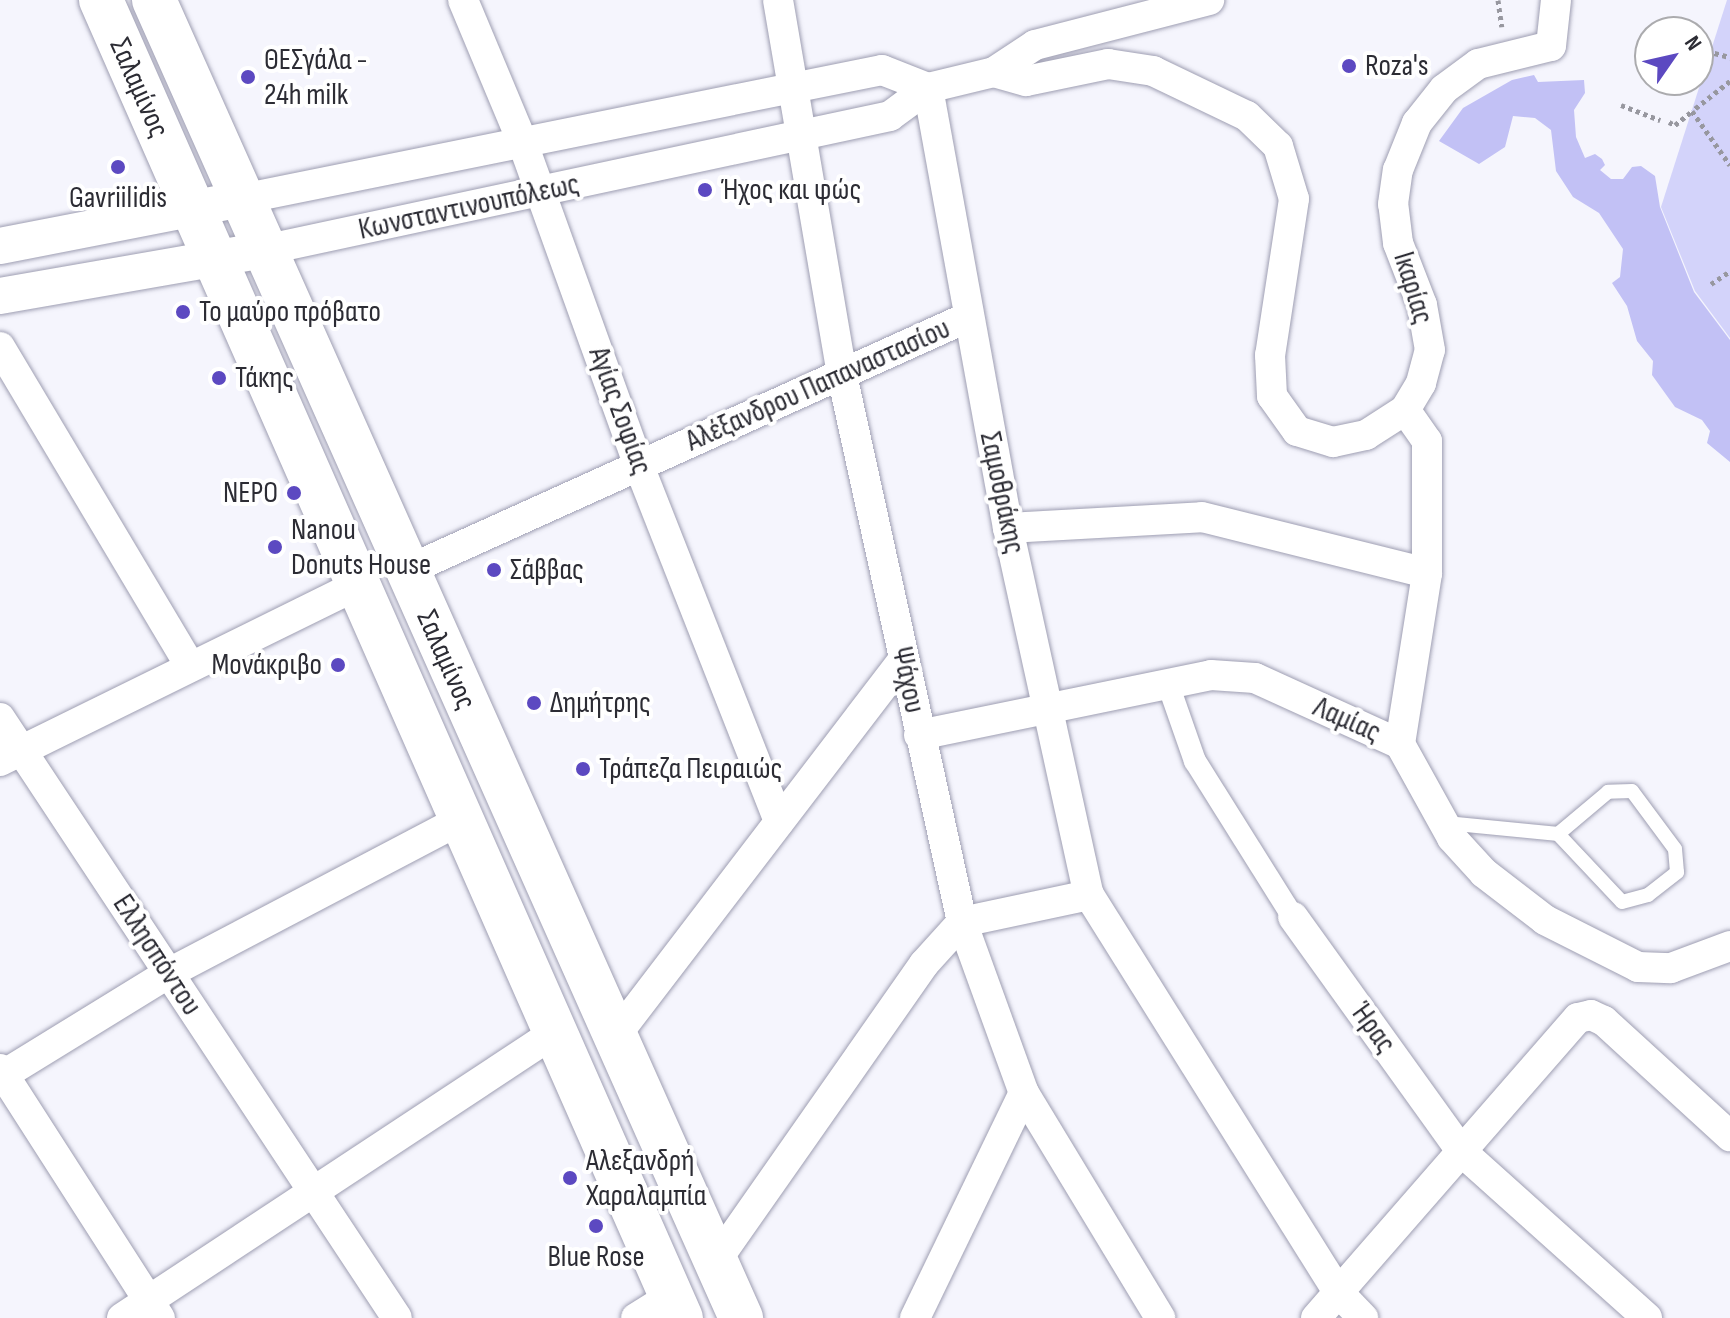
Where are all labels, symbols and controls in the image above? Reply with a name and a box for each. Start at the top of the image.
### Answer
north arrow [1634,16,1714,96]
text: N [1678,31,1707,56]
street label: Σαλαμίνος [101,33,177,143]
place label: ΘΕΣγάλα - 24h milk [264,42,367,112]
place label: Roza's [1365,48,1429,84]
marker: Roza's [1340,57,1358,75]
marker: ΘΕΣγάλα - 24h milk [239,68,257,86]
marker: Gavriilidis [109,158,127,176]
street label: Κωνσταντινουπόλεως [355,166,583,248]
place label: Ήχος και φώς [721,172,861,208]
place label: Gavriilidis [69,180,167,216]
marker: Ήχος και φώς [696,181,714,199]
street label: Ικαρίας [1385,248,1441,328]
place label: Το μαύρο πρόβατο [199,294,381,330]
marker: Το μαύρο πρόβατο [174,303,192,321]
street label: Αλέξανδρου Παπαναστασίου [680,311,956,459]
street label: Αγίας Σοφίας [580,342,660,480]
place label: Τάκης [235,360,294,396]
marker: Τάκης [210,369,228,387]
street label: Σαμοθράκης [972,429,1032,557]
place label: ΝΕΡΟ [223,475,278,511]
marker: ΝΕΡΟ [285,484,303,502]
place label: Nanou Donuts House [291,512,431,582]
marker: Nanou Donuts House [266,538,284,556]
place label: Σάββας [510,552,584,588]
marker: Σάββας [485,561,503,579]
street label: Σαλαμίνος [408,605,484,715]
street label: Ψάχου [883,644,933,716]
place label: Μονάκριβο [211,647,322,683]
marker: Μονάκριβο [329,656,347,674]
place label: Δημήτρης [550,685,651,721]
street label: Λαμίας [1308,689,1386,751]
marker: Δημήτρης [525,694,543,712]
place label: Τράπεζα Πειραιώς [599,751,782,787]
marker: Τράπεζα Πειραιώς [574,760,592,778]
street label: Ελλησπόντου [105,888,209,1022]
street label: Ήρας [1343,996,1403,1060]
place label: Αλεξανδρή Χαραλαμπία [586,1143,706,1214]
marker: Αλεξανδρή Χαραλαμπία [561,1169,579,1187]
marker: Blue Rose [587,1217,605,1235]
place label: Blue Rose [547,1239,645,1275]

